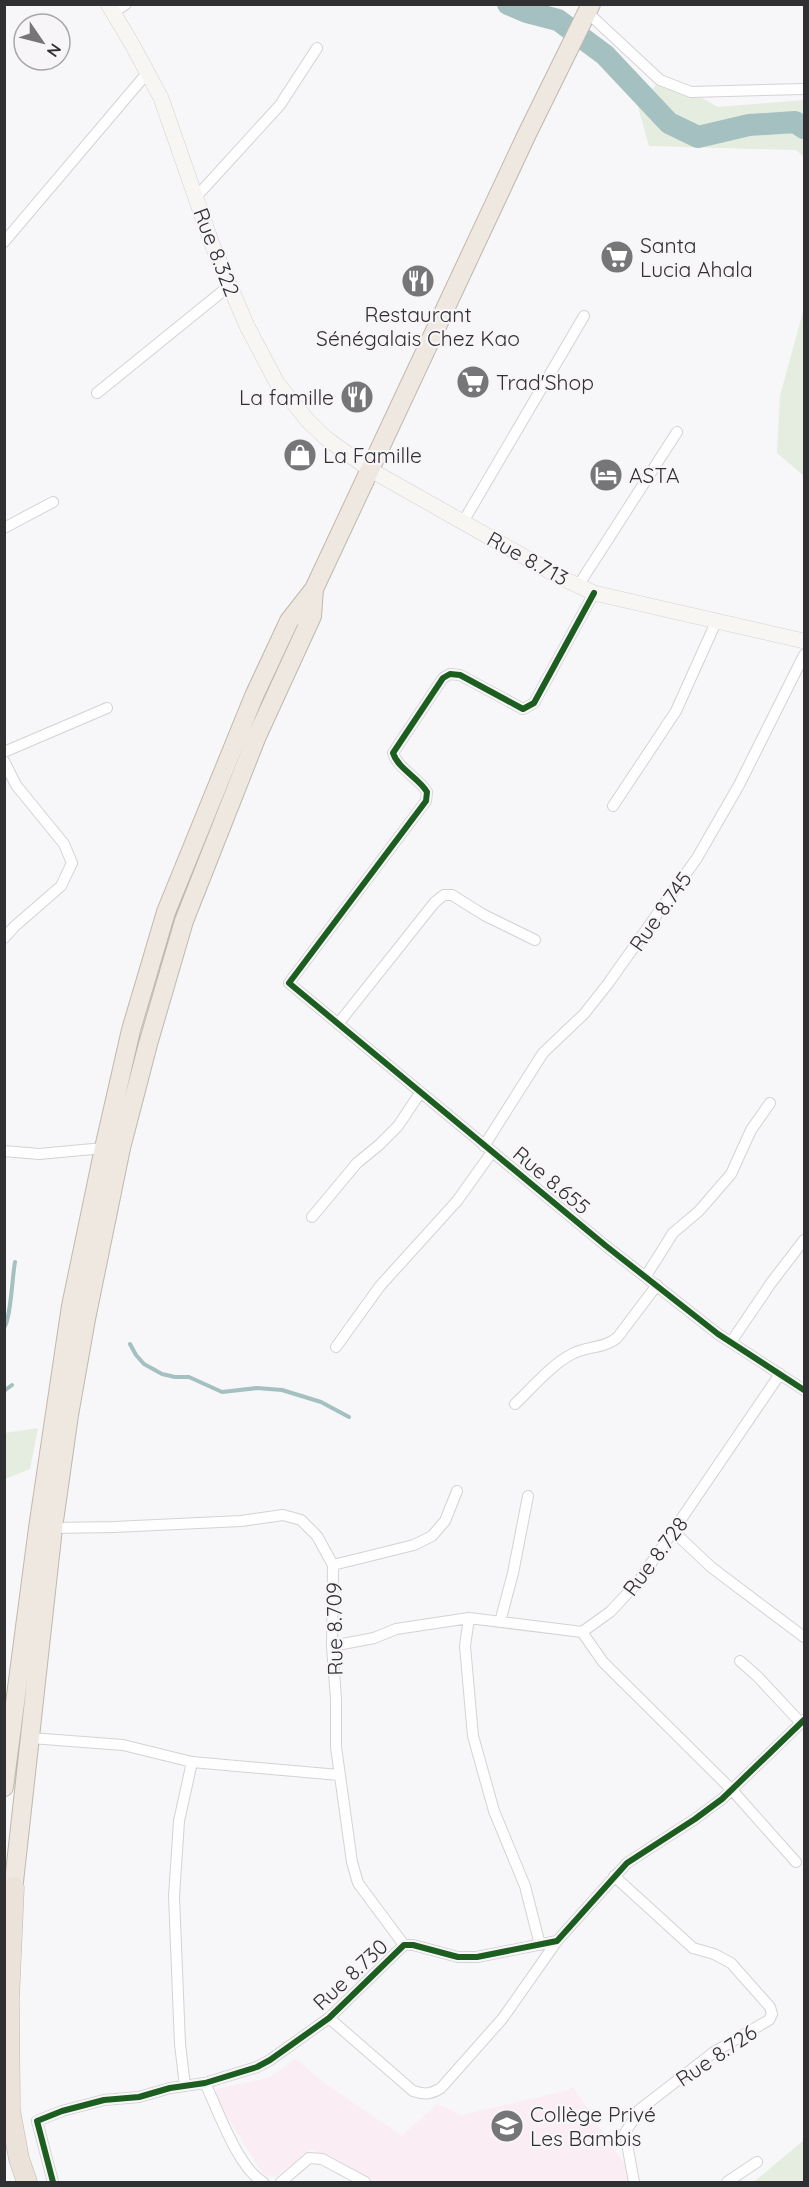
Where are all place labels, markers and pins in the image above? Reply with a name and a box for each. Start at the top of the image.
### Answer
place label: Santa Lucia Ahala [640,232,753,282]
supermarket icon: Santa Lucia Ahala [599,239,635,275]
restaurant icon: Restaurant Sénégalais Chez Kao [400,263,436,299]
place label: Restaurant Sénégalais Chez Kao [316,301,520,351]
supermarket icon: Trad'Shop [455,364,491,400]
place label: Trad'Shop [496,369,594,395]
restaurant icon: La famille [339,379,375,415]
place label: La famille [239,384,334,410]
shop icon: La Famille [282,437,318,473]
place label: La Famille [323,442,422,468]
hotel icon: ASTA [588,457,624,493]
place label: ASTA [629,462,680,488]
place label: Collège Privé Les Bambis [530,2101,656,2151]
school or university icon: Collège Privé Les Bambis [489,2108,525,2144]

